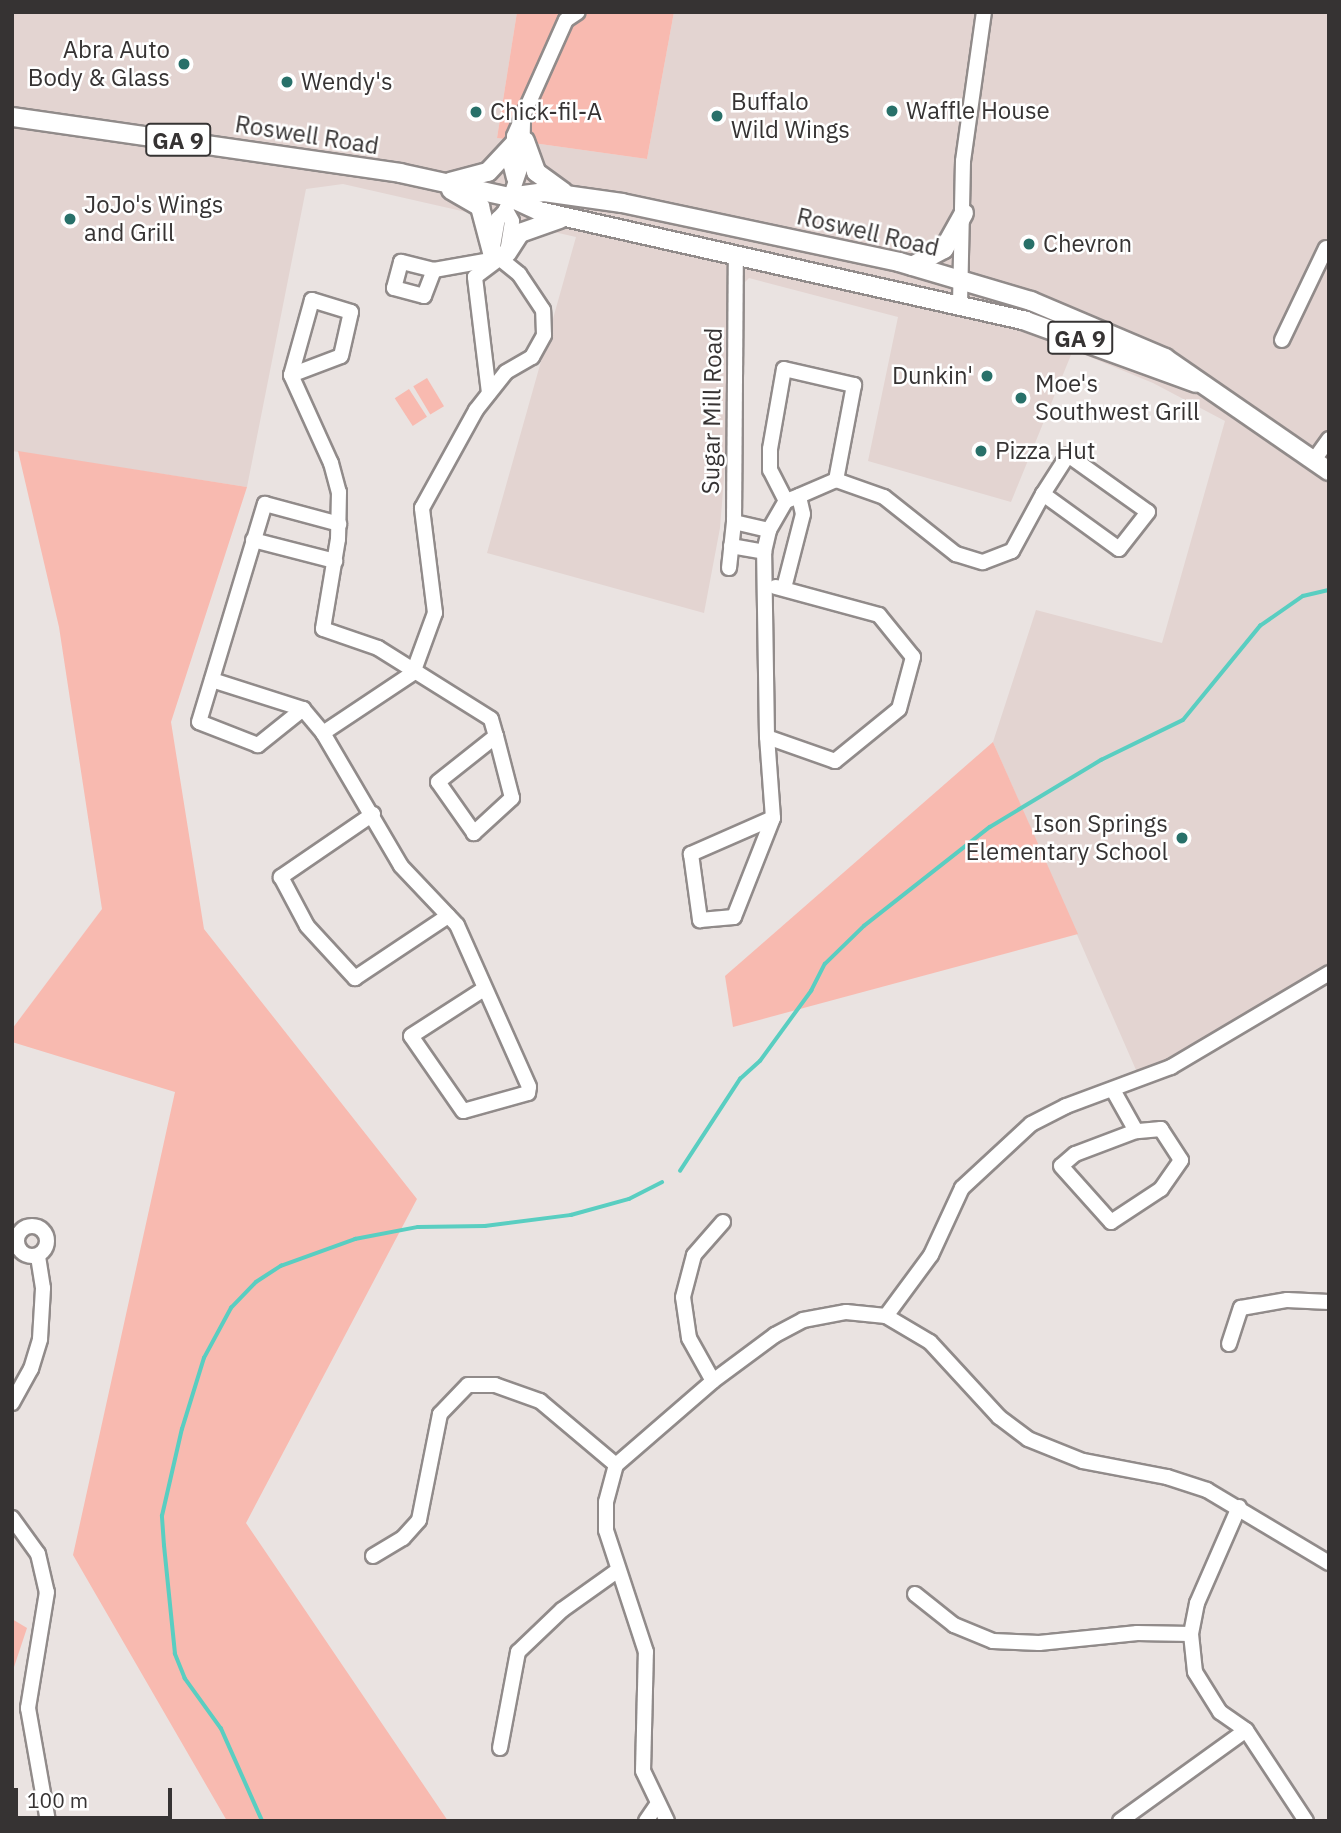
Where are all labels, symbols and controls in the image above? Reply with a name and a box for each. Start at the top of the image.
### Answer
place label: Abra Auto Body & Glass [28,36,170,92]
marker: Abra Auto Body & Glass [176,56,192,72]
place label: Wendy's [301,68,393,96]
marker: Wendy's [279,74,295,90]
place label: Buffalo Wild Wings [731,88,850,144]
place label: Waffle House [906,97,1050,125]
place label: Chick-fil-A [490,98,602,126]
marker: Waffle House [884,103,900,119]
marker: Chick-fil-A [468,104,484,120]
marker: Buffalo Wild Wings [709,108,725,124]
street label: Roswell Road [233,109,381,161]
road number: GA 9 [145,120,211,160]
place label: JoJo's Wings and Grill [84,191,223,247]
street label: Roswell Road [794,202,942,262]
marker: JoJo's Wings and Grill [62,211,78,227]
place label: Chevron [1043,230,1132,258]
marker: Chevron [1021,236,1037,252]
road number: GA 9 [1047,318,1113,358]
street label: Sugar Mill Road [696,327,728,495]
place label: Dunkin' [892,362,973,390]
marker: Dunkin' [979,368,995,384]
place label: Moe's Southwest Grill [1035,370,1199,426]
marker: Moe's Southwest Grill [1013,390,1029,406]
place label: Pizza Hut [995,437,1095,465]
marker: Pizza Hut [973,443,989,459]
place label: Ison Springs Elementary School [966,810,1168,866]
marker: Ison Springs Elementary School [1174,830,1190,846]
scale bar [18,1773,175,1817]
text: 100 m [27,1786,88,1814]

